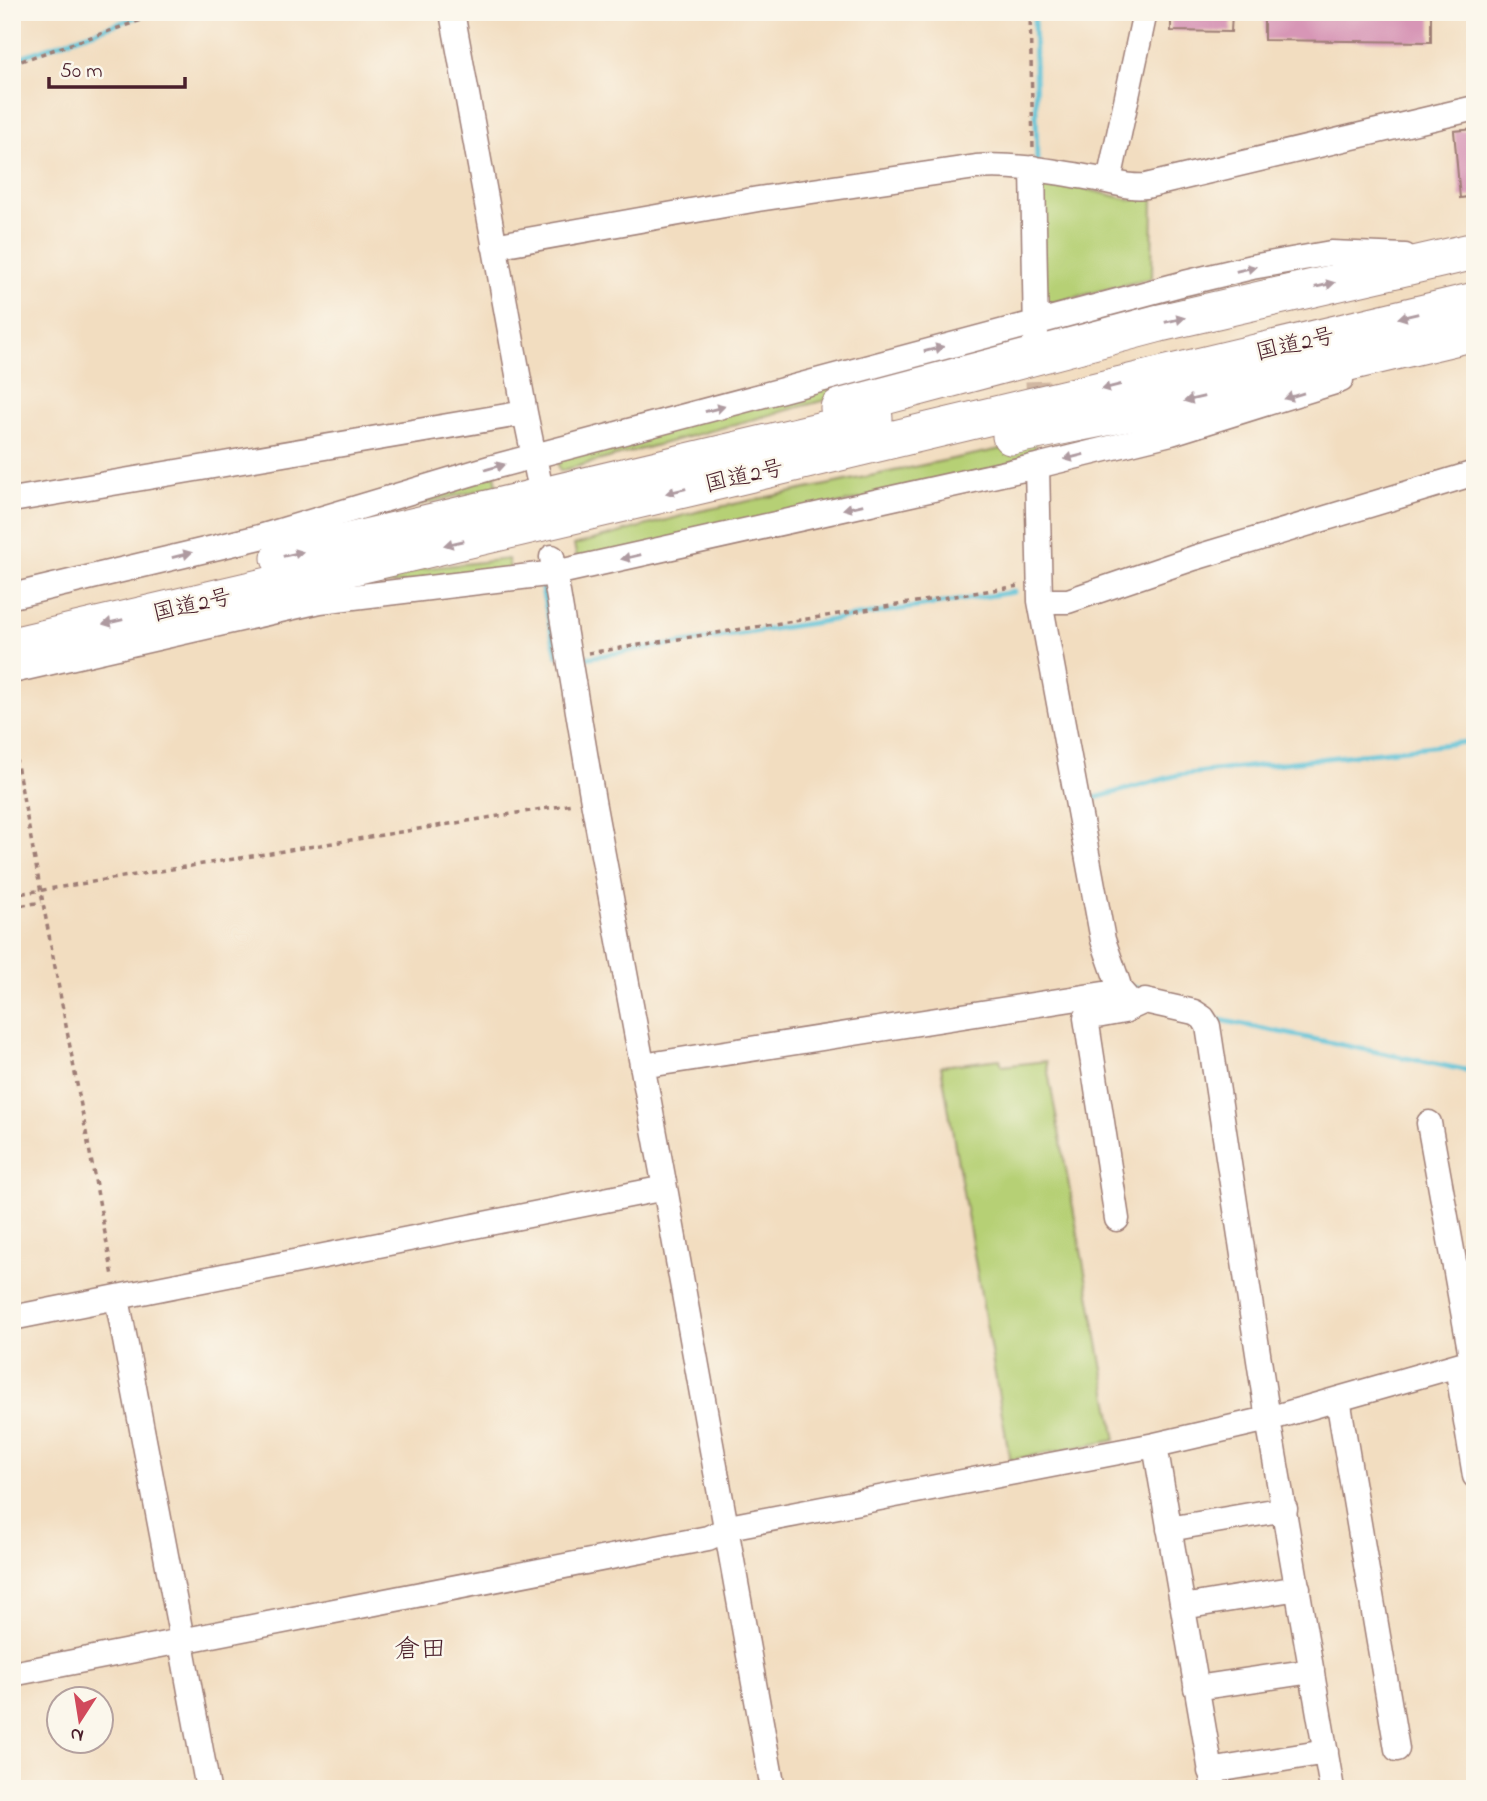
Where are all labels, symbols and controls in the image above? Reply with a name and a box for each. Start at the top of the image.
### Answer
scale bar [49,46,186,90]
text: 50 m [60,57,103,87]
one-way arrow [1235,263,1257,274]
one-way arrow [1314,279,1336,290]
one-way arrow [1397,311,1419,322]
one-way arrow [1164,314,1186,325]
street label: 国道2号 [1253,320,1338,371]
one-way arrow [923,343,945,354]
one-way arrow [1100,382,1122,393]
one-way arrow [1283,391,1304,401]
one-way arrow [1183,394,1205,405]
one-way arrow [704,403,726,414]
street label: 国道2号 [702,452,787,503]
one-way arrow [1063,452,1085,463]
one-way arrow [484,461,505,471]
one-way arrow [665,486,687,497]
one-way arrow [842,502,864,513]
one-way arrow [443,538,465,549]
one-way arrow [282,549,304,560]
one-way arrow [171,550,193,561]
one-way arrow [620,551,642,562]
street label: 国道2号 [150,581,235,632]
one-way arrow [102,617,124,628]
district label: 倉田 [394,1632,446,1670]
north arrow [46,1686,116,1756]
text: N [68,1720,86,1749]

